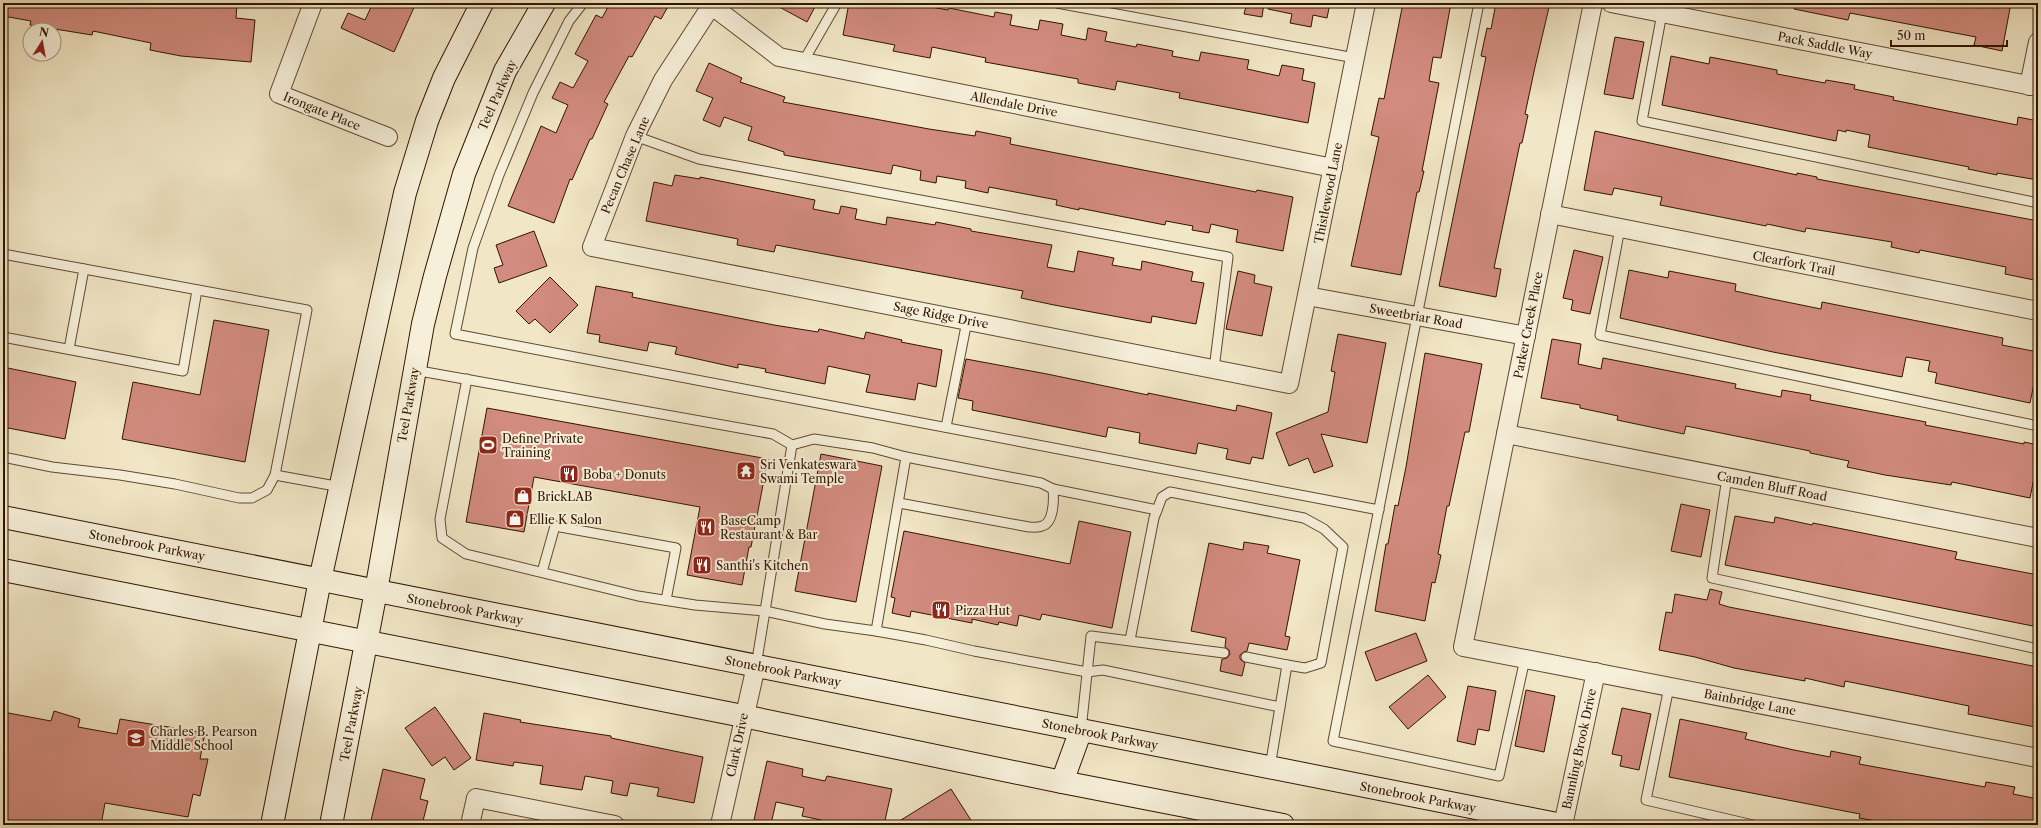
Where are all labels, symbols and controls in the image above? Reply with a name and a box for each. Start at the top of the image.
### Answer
north arrow [22,22,62,62]
scale bar [1891,22,2007,48]
text: N [38,24,50,40]
street label: Pack Saddle Way [1776,28,1874,62]
text: 50 m [1897,28,1926,43]
street label: Teel Parkway [475,57,519,133]
street label: Allendale Drive [968,88,1059,120]
street label: Irongate Place [281,89,363,133]
street label: Pecan Chase Lane [598,114,652,216]
street label: Thistlewood Lane [1311,141,1345,245]
street label: Clearfork Trail [1751,248,1837,278]
street label: Parker Creek Place [1510,270,1546,380]
street label: Sage Ridge Drive [892,298,990,332]
street label: Sweetbriar Road [1368,300,1464,332]
street label: Teel Parkway [394,366,422,444]
place label: Define Private Training [502,431,584,460]
sports icon: Define Private Training [477,434,499,456]
place label: Sri Venkateswara Swami Temple [760,457,858,486]
temple icon: Sri Venkateswara Swami Temple [735,460,757,482]
restaurant icon: Boba + Donuts [558,463,580,485]
place label: Boba + Donuts [583,467,666,482]
street label: Camden Bluff Road [1716,468,1829,504]
shop icon: BrickLAB [512,485,534,507]
place label: BrickLAB [537,489,592,504]
shop icon: Ellie K Salon [504,508,526,530]
place label: Ellie K Salon [529,512,603,527]
place label: BaseCamp Restaurant & Bar [720,513,817,542]
restaurant icon: BaseCamp Restaurant & Bar [695,516,717,538]
street label: Stonebrook Parkway [88,526,207,564]
restaurant icon: Santhi's Kitchen [691,554,713,576]
place label: Santhi's Kitchen [716,558,809,573]
street label: Stonebrook Parkway [406,590,525,628]
restaurant icon: Pizza Hut [930,599,952,621]
place label: Pizza Hut [955,603,1011,618]
street label: Stonebrook Parkway [724,652,843,690]
street label: Teel Parkway [336,685,366,763]
street label: Bainbridge Lane [1703,686,1798,718]
street label: Bannling Brook Drive [1559,687,1599,811]
street label: Clark Drive [723,711,751,778]
street label: Stonebrook Parkway [1041,715,1160,753]
place label: Charles B. Pearson Middle School [150,724,258,753]
school or university icon: Charles B. Pearson Middle School [125,727,147,749]
street label: Stonebrook Parkway [1359,778,1478,816]

